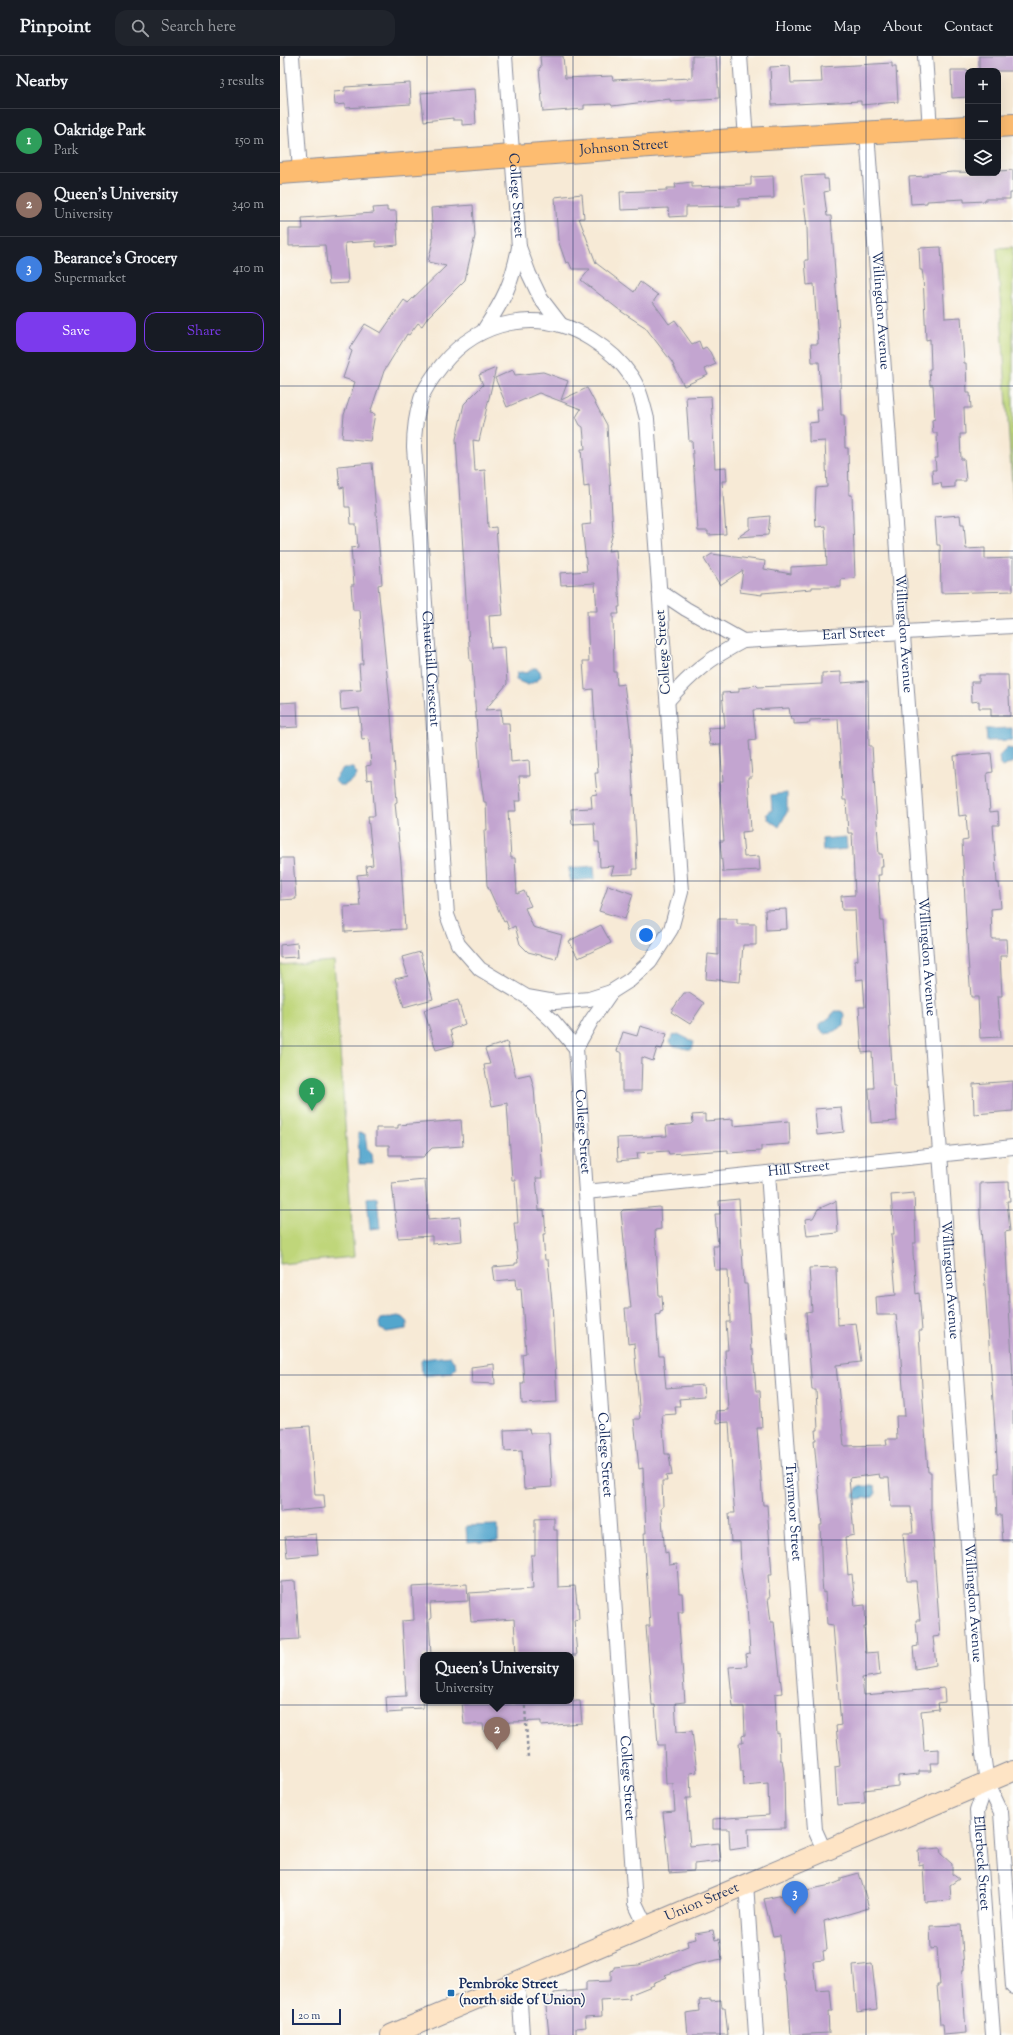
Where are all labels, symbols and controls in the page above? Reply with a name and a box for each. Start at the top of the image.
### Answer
search box [115,10,395,46]
text: Pinpoint [20,14,91,41]
icon: search [129,17,151,39]
text: Search here [161,17,236,38]
text: Home [775,18,812,38]
text: Map [834,18,861,38]
text: About [883,18,922,38]
text: Contact [944,18,993,38]
map controls [965,68,1001,176]
button: + [965,68,1001,104]
text: Nearby [16,70,68,94]
text: 3 results [219,73,264,91]
button: − [965,104,1001,140]
text: Oakridge Park [54,121,146,142]
text: 1 [27,132,31,150]
text: 150 m [235,132,264,150]
street label: Johnson Street [578,135,669,161]
button: layers [965,140,1001,176]
text: Park [54,142,79,160]
street label: College Street [502,152,528,239]
text: Queen's University [54,185,178,206]
text: 2 [26,196,32,214]
text: 340 m [232,196,264,214]
text: University [54,206,113,224]
text: Bearance's Grocery [54,249,178,270]
street label: Willingdon Avenue [866,250,894,371]
text: 3 [26,260,32,278]
text: 410 m [233,260,264,278]
text: Supermarket [54,270,126,288]
button: Save [16,312,136,352]
button: Share [144,312,264,352]
street label: Willingdon Avenue [889,574,917,694]
street label: College Street [651,609,677,695]
street label: Churchill Crescent [416,610,444,728]
street label: Earl Street [822,623,886,647]
street label: Willingdon Avenue [912,897,940,1017]
your location [636,925,656,945]
pin: 1 [299,1078,325,1111]
street label: College Street [569,1088,595,1175]
street label: Hill Street [767,1156,831,1183]
street label: Willingdon Avenue [935,1220,963,1340]
street label: College Street [591,1412,617,1498]
street label: Traymoor Street [779,1462,806,1562]
street label: Willingdon Avenue [958,1543,986,1663]
popup [420,1652,574,1704]
text: Queen's University [435,1659,559,1680]
text: University [435,1680,494,1698]
pin: 2 [484,1717,510,1750]
street label: College Street [613,1735,639,1822]
street label: Ellerbeck Street [967,1815,994,1912]
street label: Union Street [662,1878,742,1928]
pin: 3 [782,1881,808,1914]
place label: Pembroke Street (north side of Union) [459,1975,585,2011]
marker: Pembroke Street (north side of Union) [446,1988,456,1998]
scale bar [292,2007,341,2026]
text: 20 m [298,2008,320,2024]

